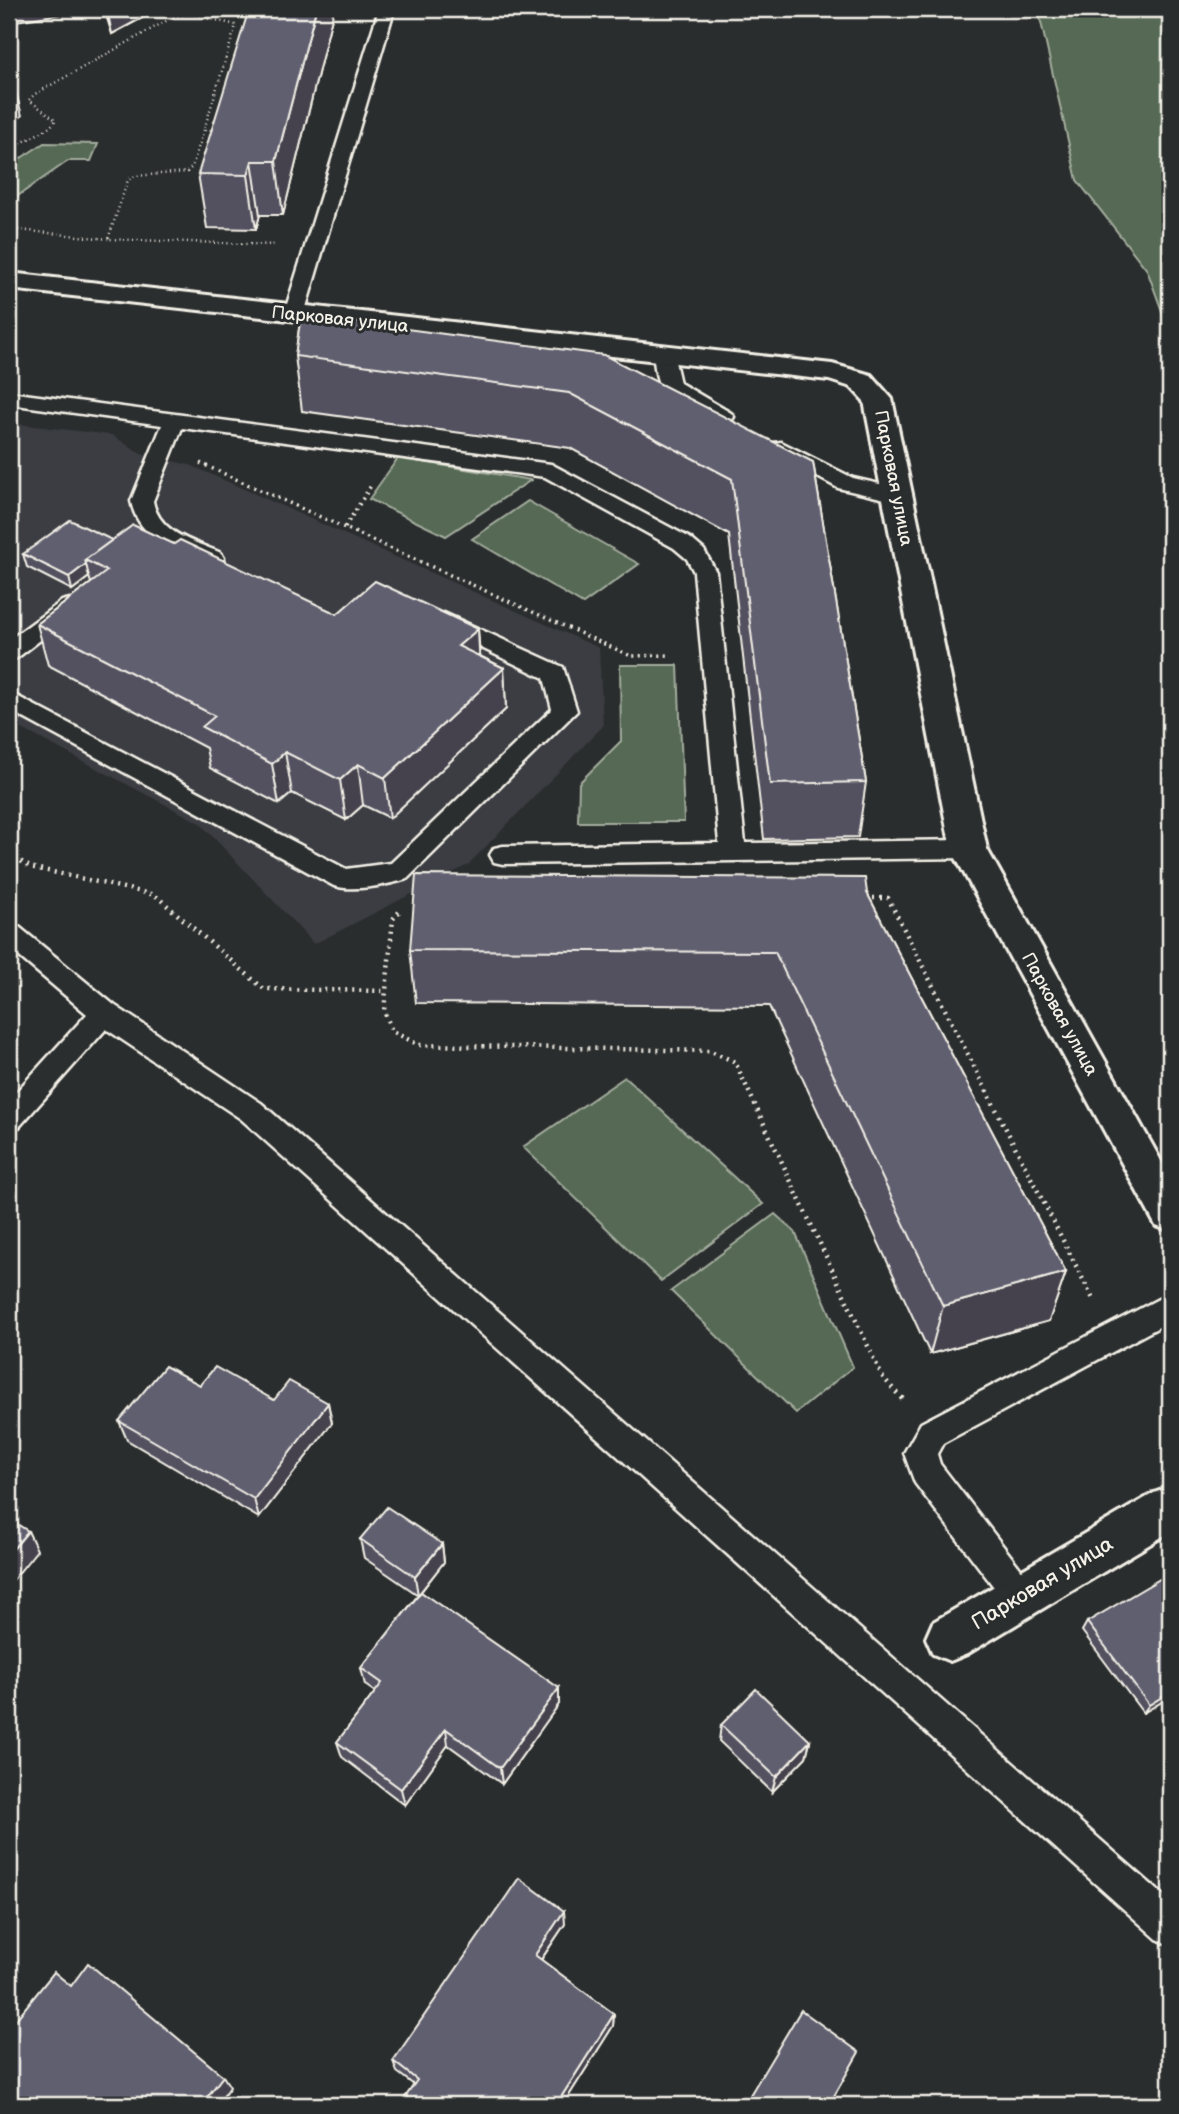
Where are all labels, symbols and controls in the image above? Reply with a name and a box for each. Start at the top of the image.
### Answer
street label: Парковая улица [270,302,410,337]
street label: Парковая улица [870,409,917,548]
street label: Парковая улица [1017,949,1102,1080]
street label: Парковая улица [967,1531,1118,1635]

